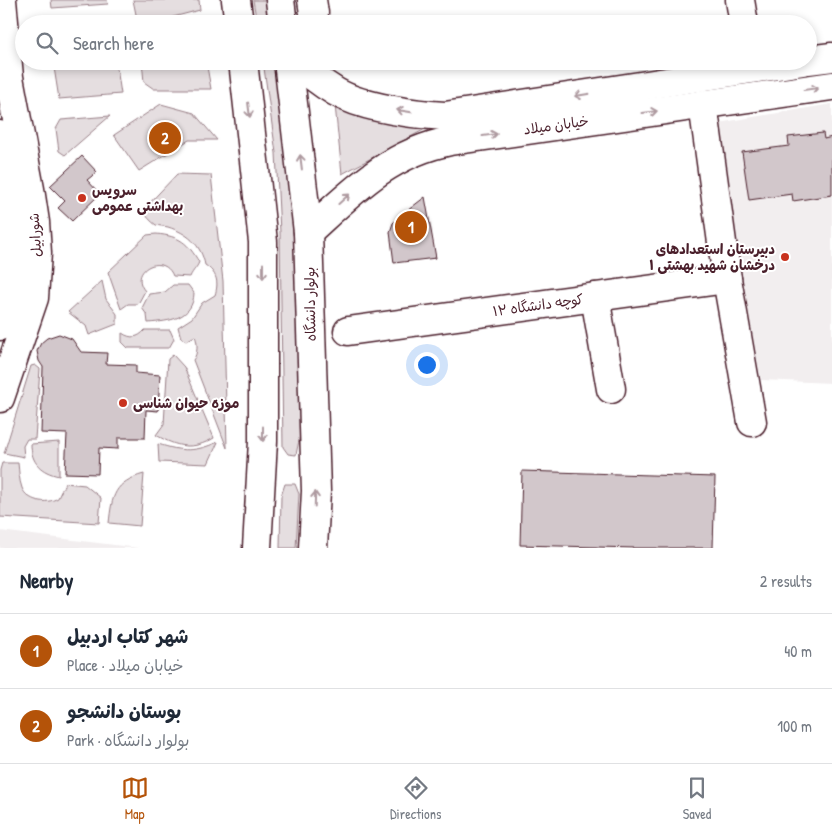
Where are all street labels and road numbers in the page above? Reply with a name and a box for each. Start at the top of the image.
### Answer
street label: خیابان میلاد [522,111,590,138]
street label: شورابیل [23,212,46,258]
street label: بولوار دانشگاه [299,267,321,341]
street label: کوچه دانشگاه ۱۲ [491,289,585,321]

